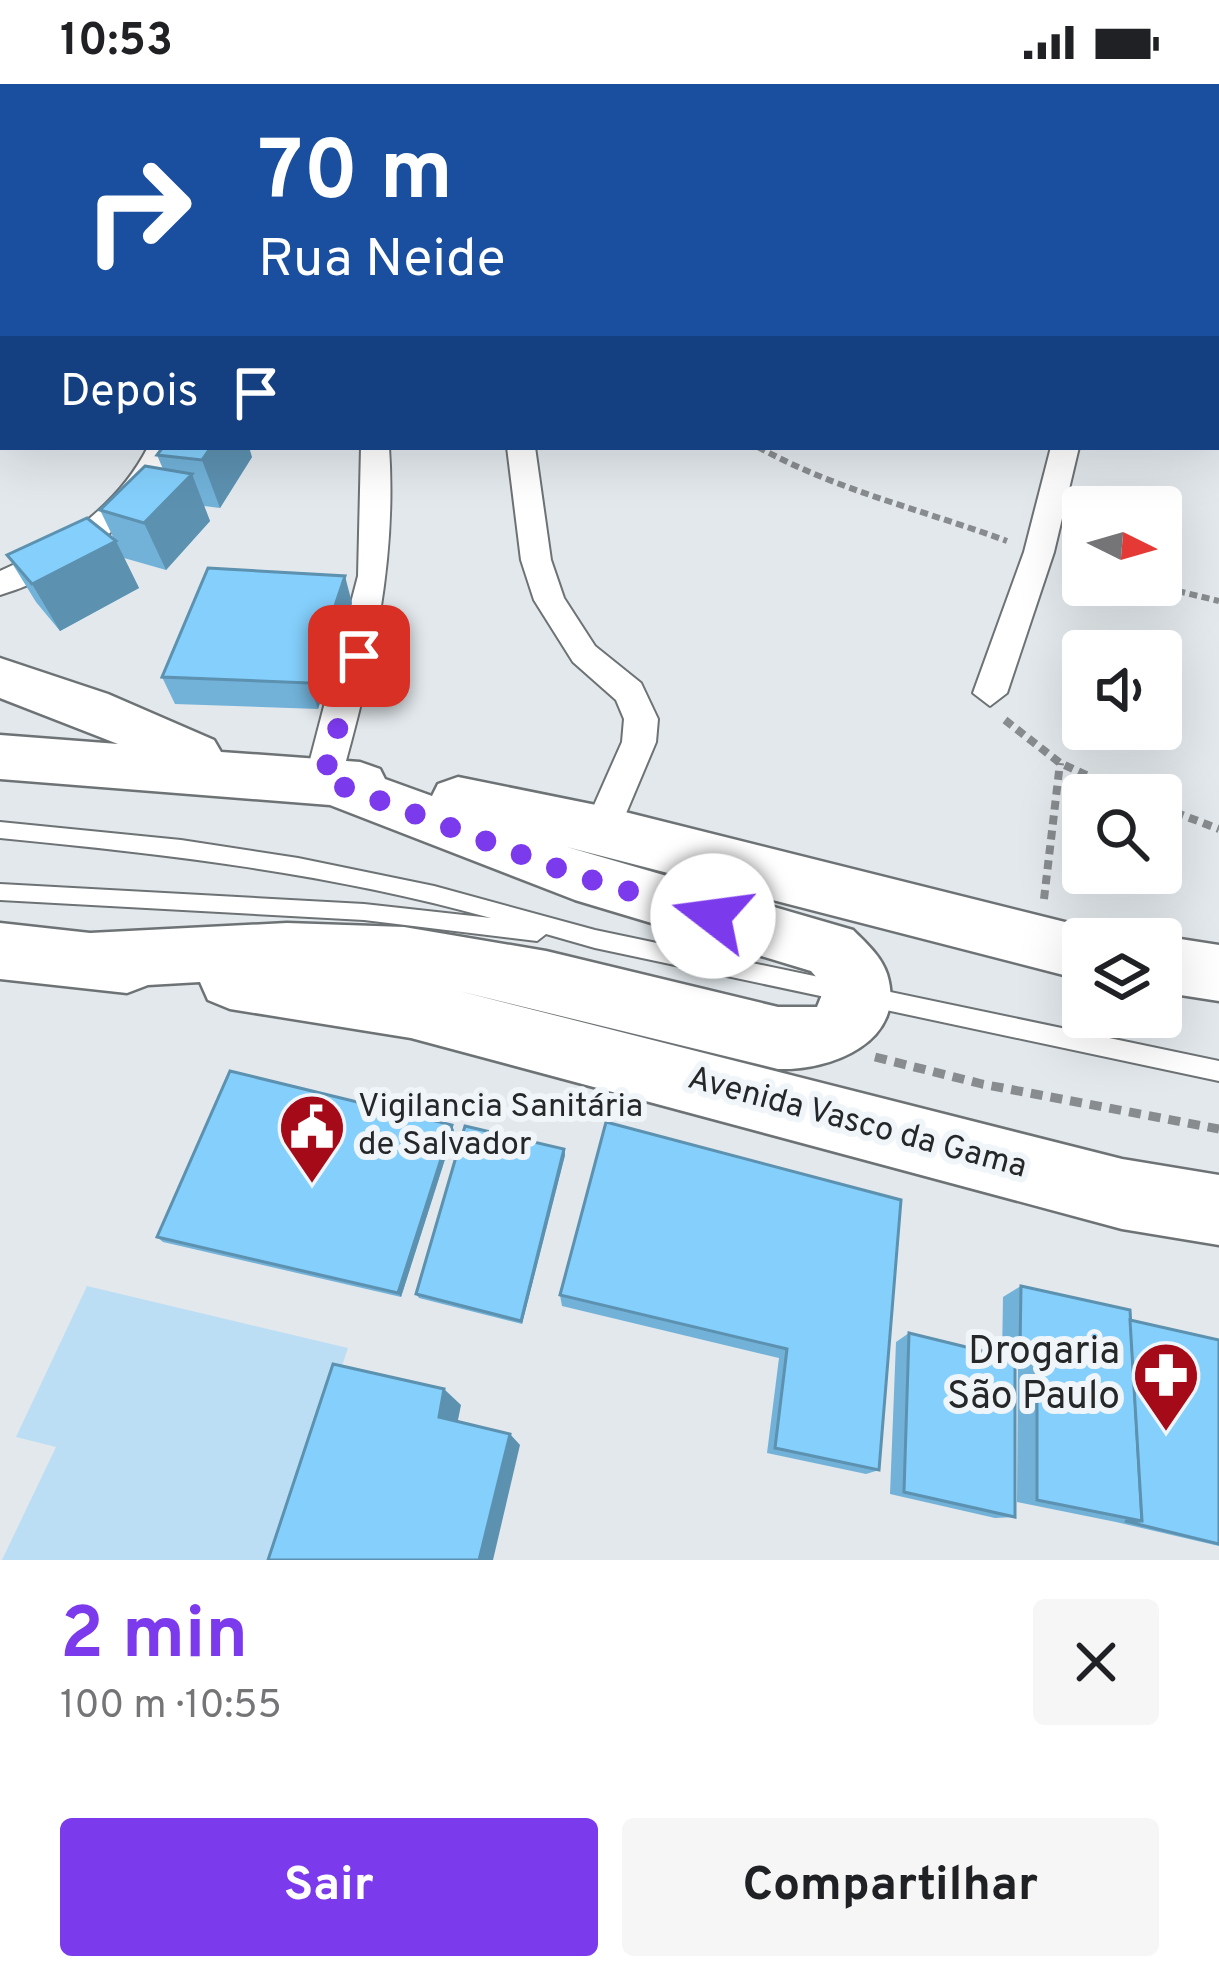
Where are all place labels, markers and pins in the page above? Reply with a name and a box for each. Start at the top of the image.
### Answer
pin [308,605,410,707]
place label: Vigilancia Sanitária de Salvador [358,1087,643,1167]
public building icon: Vigilancia Sanitária de Salvador [277,1092,347,1186]
place label: Drogaria São Paulo [947,1329,1120,1423]
pharmacy icon: Drogaria São Paulo [1131,1340,1201,1434]

